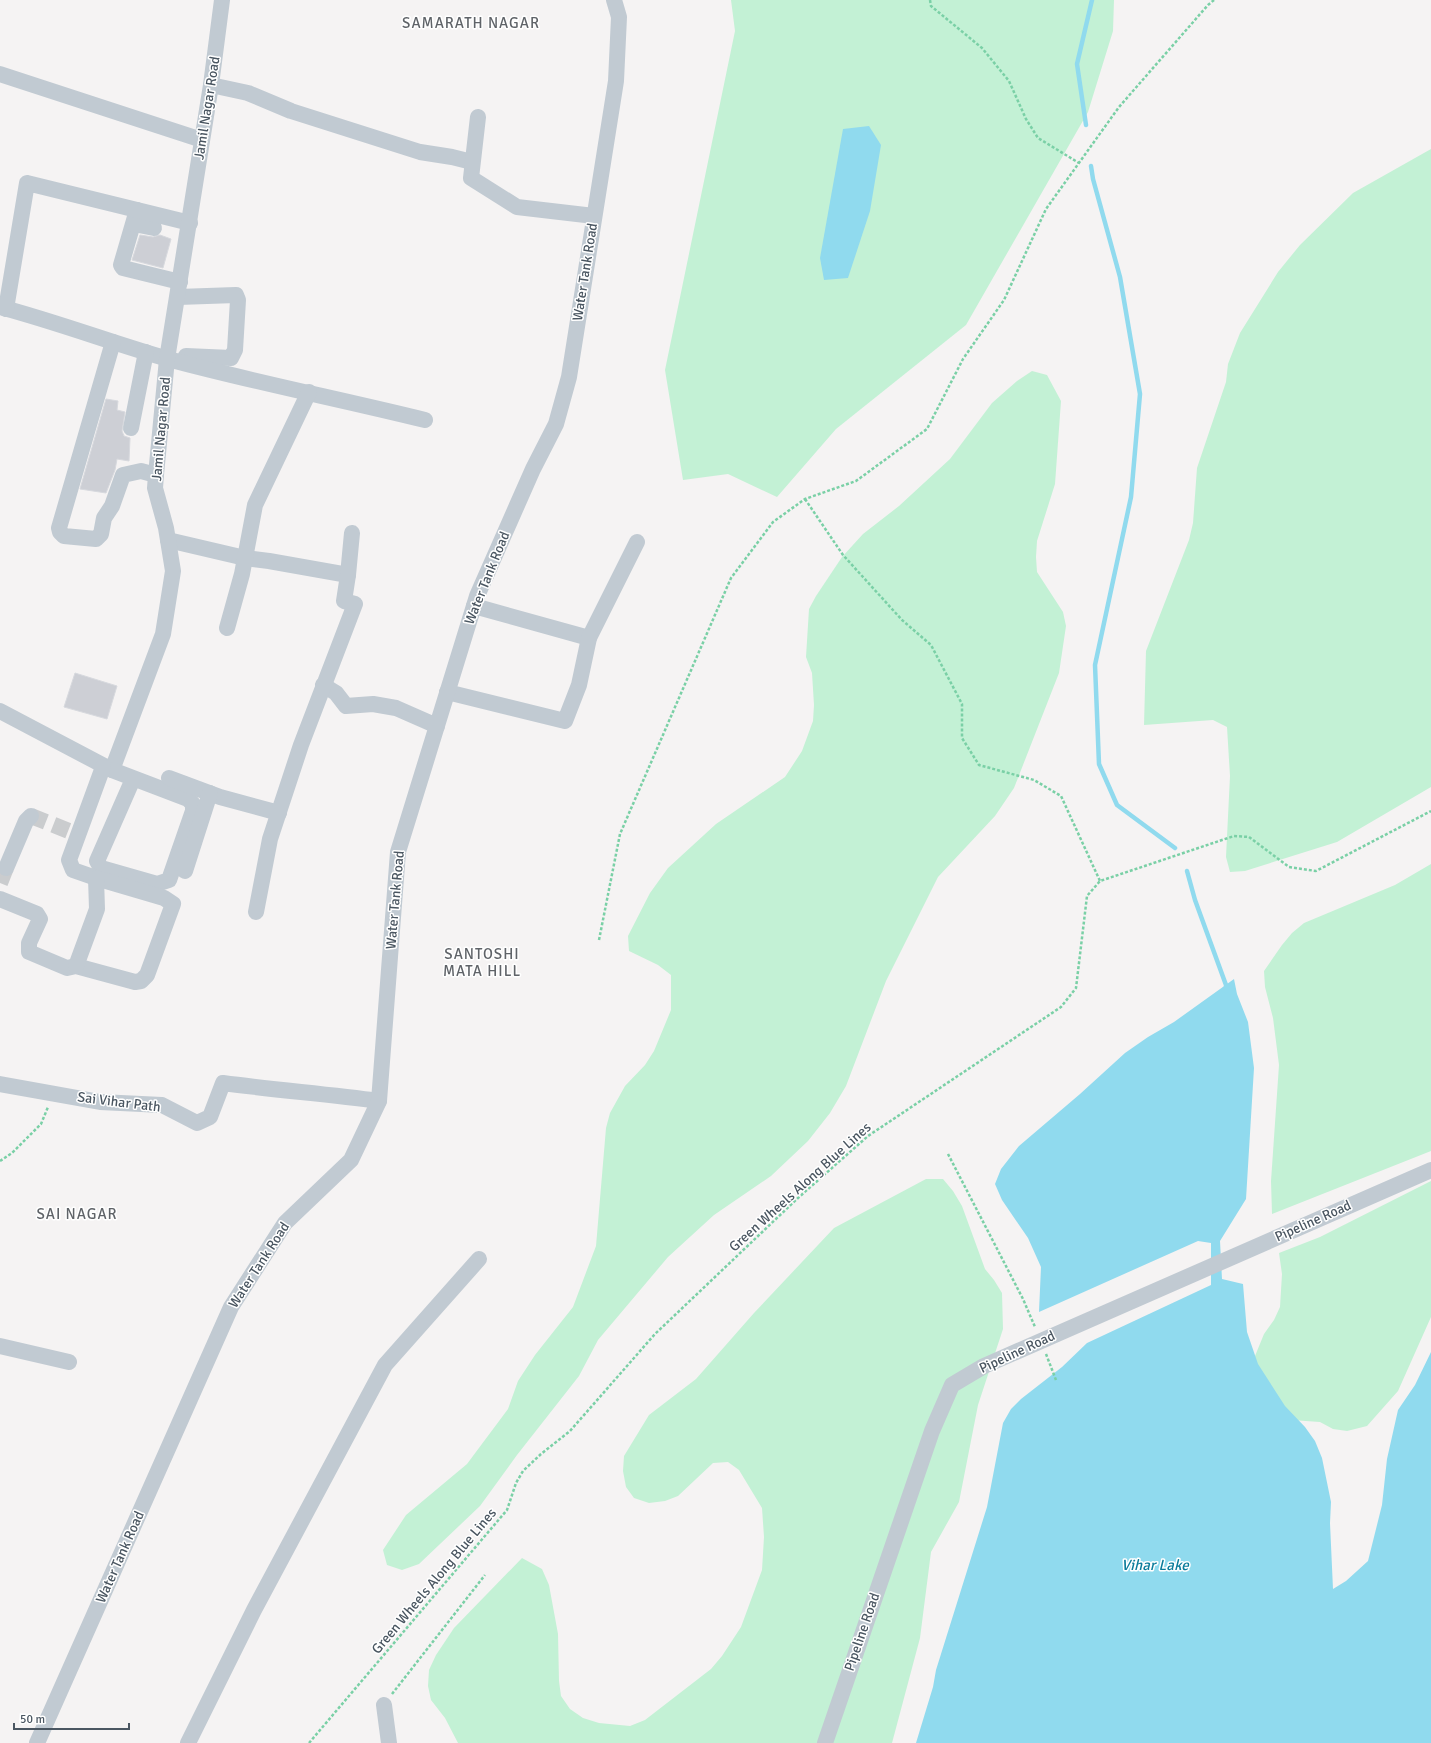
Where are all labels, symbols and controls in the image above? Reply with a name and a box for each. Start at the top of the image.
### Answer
district label: SAMARATH NAGAR [402,14,540,32]
street label: Jamil Nagar Road [190,55,224,161]
street label: Water Tank Road [569,222,601,322]
street label: Jamil Nagar Road [148,376,174,482]
street label: Water Tank Road [461,529,513,627]
street label: Water Tank Road [382,850,408,950]
district label: SANTOSHI MATA HILL [443,945,521,980]
street label: Sai Vihar Path [76,1088,162,1116]
street label: Green Wheels Along Blue Lines [726,1119,874,1255]
street label: Pipeline Road [1272,1197,1354,1245]
district label: SAI NAGAR [36,1205,118,1223]
street label: Water Tank Road [225,1219,293,1311]
street label: Pipeline Road [976,1327,1058,1377]
street label: Green Wheels Along Blue Lines [368,1505,500,1657]
street label: Water Tank Road [92,1508,148,1606]
water label: Vihar Lake [1121,1556,1190,1574]
street label: Pipeline Road [841,1591,883,1673]
scale bar [14,1705,129,1731]
text: 50 m [20,1712,45,1727]

